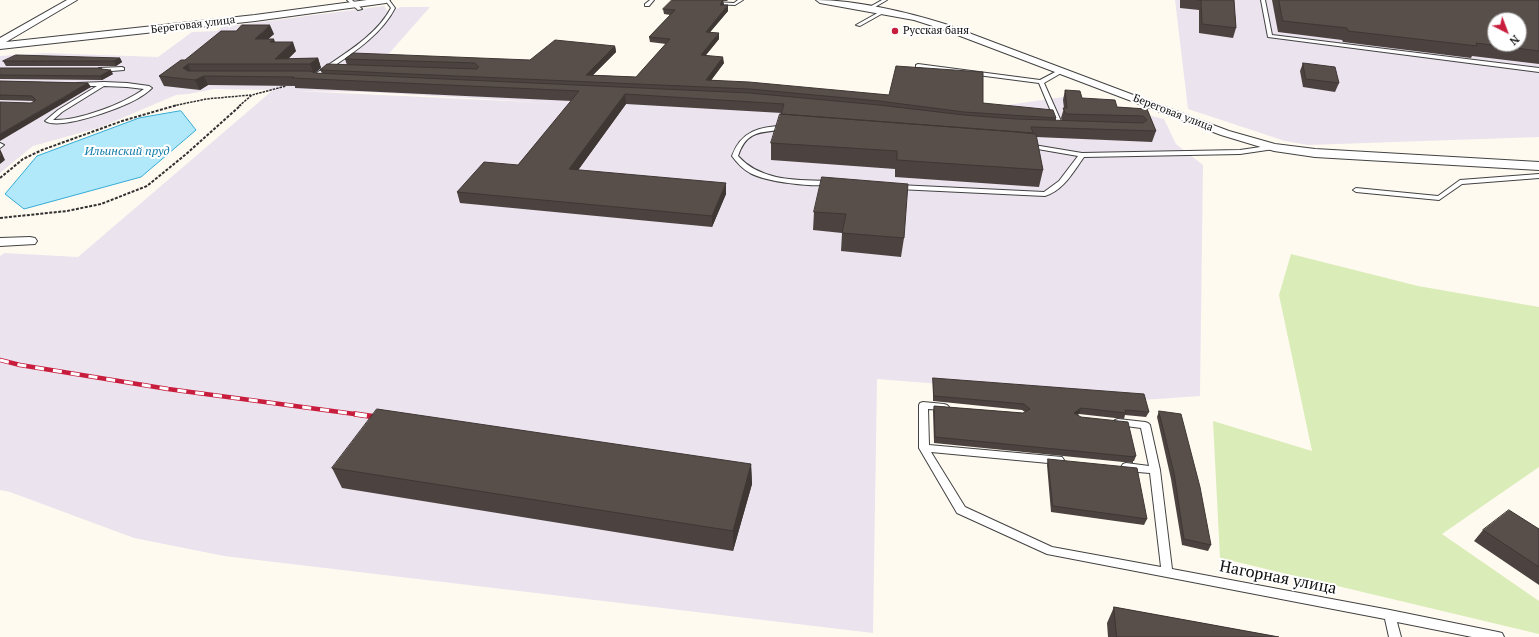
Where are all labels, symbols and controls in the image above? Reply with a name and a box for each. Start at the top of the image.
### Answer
north arrow [1487,12,1527,52]
street label: Береговая улица [150,13,236,37]
place label: Русская баня [903,24,969,38]
marker: Русская баня [890,26,900,36]
text: N [1507,32,1522,48]
street label: Береговая улица [1131,92,1215,134]
water label: Ильинский пруд [85,145,169,159]
street label: Нагорная улица [1218,557,1338,599]

